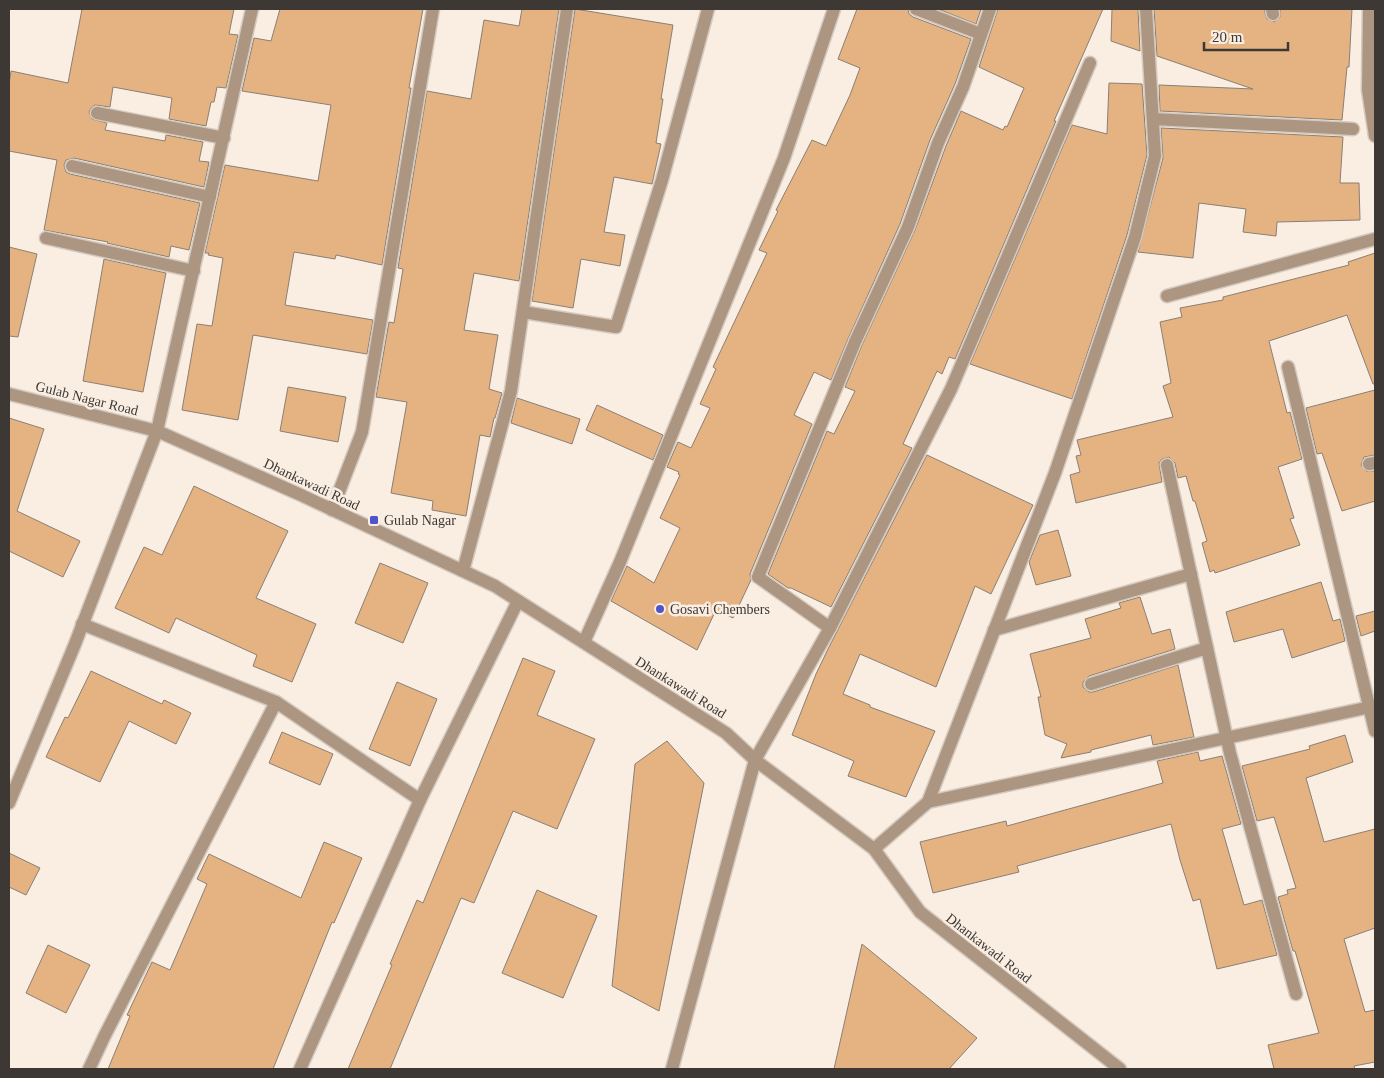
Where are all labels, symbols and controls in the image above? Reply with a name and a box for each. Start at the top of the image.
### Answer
scale bar [1204,20,1288,52]
text: 20 m [1212,29,1243,45]
street label: Gulab Nagar Road [34,379,140,418]
street label: Dhankawadi Road [262,456,362,513]
place label: Gulab Nagar [384,513,456,528]
marker: Gulab Nagar [368,514,380,526]
place label: Gosavi Chembers [670,602,770,617]
marker: Gosavi Chembers [654,603,666,615]
street label: Dhankawadi Road [633,654,729,721]
street label: Dhankawadi Road [943,911,1034,986]

